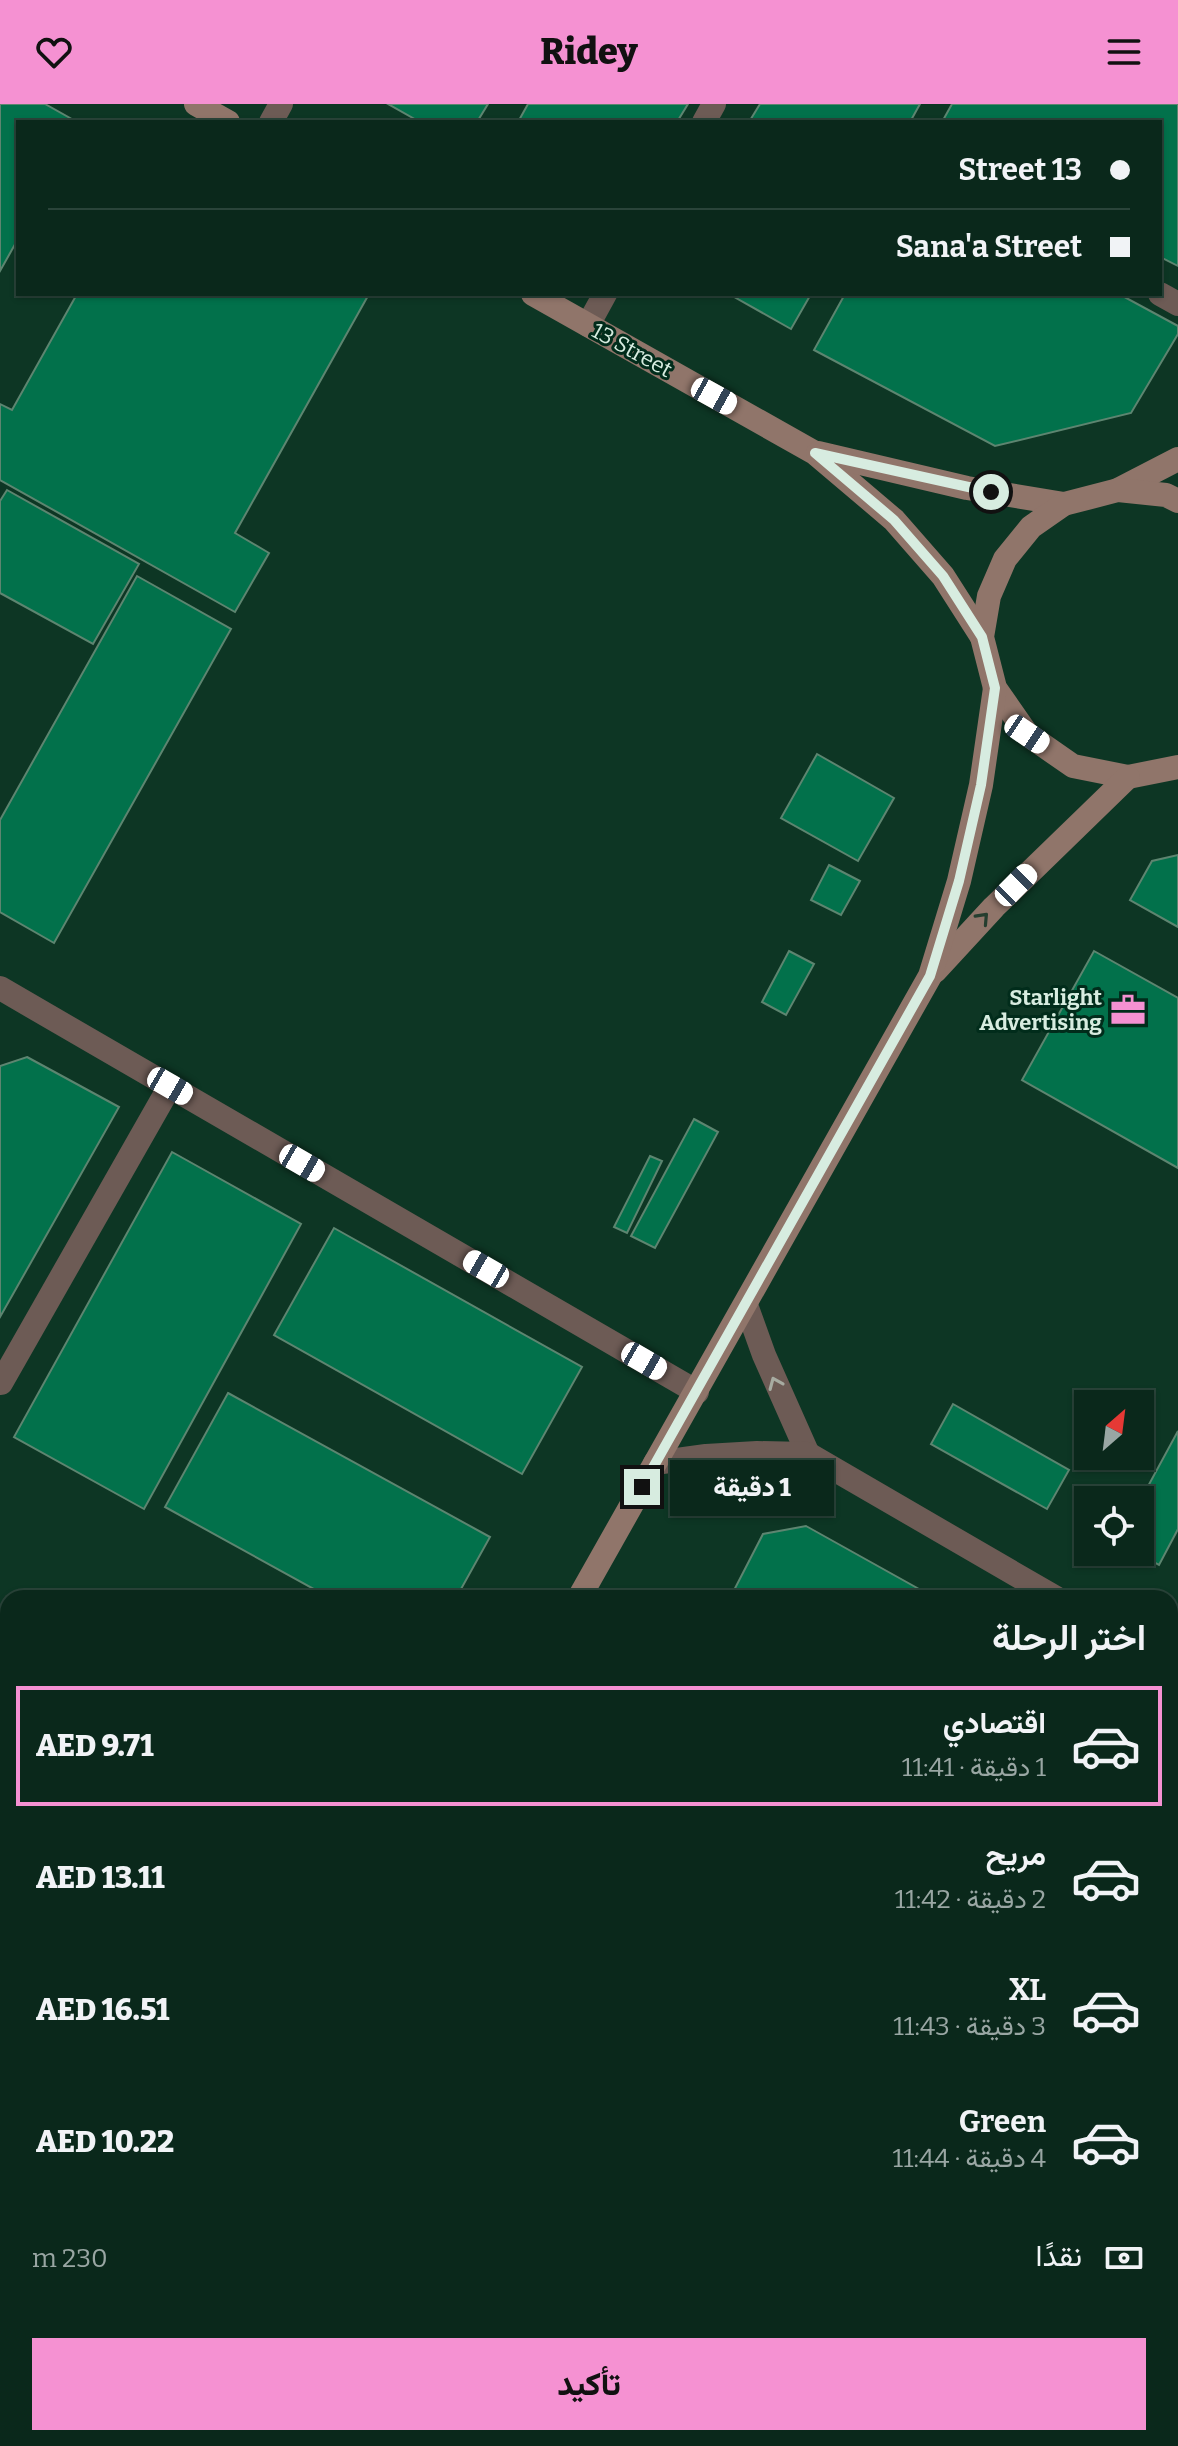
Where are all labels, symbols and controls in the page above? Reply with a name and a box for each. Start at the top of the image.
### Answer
icon: heart [32,30,76,74]
text: Ridey [540,30,638,74]
icon: menu [1102,30,1146,74]
text: 13 Street [958,152,1082,188]
text: Sana'a Street [896,229,1082,265]
street label: 13 Street [587,317,677,383]
car [687,374,741,418]
route start [973,474,1009,510]
car [1000,711,1054,757]
car [991,860,1041,910]
one-way arrow [974,913,988,928]
place label: Starlight Advertising [979,984,1102,1036]
office icon: Starlight Advertising [1109,991,1147,1029]
car [143,1064,197,1108]
car [275,1141,329,1185]
car [459,1247,513,1291]
car [617,1339,671,1383]
one-way arrow [768,1377,785,1391]
north arrow [1074,1390,1154,1470]
map controls [1074,1390,1154,1566]
callout: 1 دقيقة [670,1459,834,1515]
route end [624,1469,660,1505]
text: 1 دقيقة [713,1472,791,1503]
button: locate [1074,1486,1154,1566]
text: اختر الرحلة [992,1616,1146,1660]
text: اقتصادي [943,1705,1046,1741]
icon: car [1070,1710,1142,1782]
text: AED 9.71 [36,1728,154,1764]
text: 1 دقيقة · 11:41 [902,1752,1046,1783]
text: مريح [986,1837,1046,1873]
icon: car [1070,1842,1142,1914]
text: AED 13.11 [36,1860,165,1896]
text: 2 دقيقة · 11:42 [895,1884,1046,1915]
text: XL [1009,1972,1046,2008]
icon: car [1070,1974,1142,2046]
text: AED 16.51 [36,1992,169,2028]
text: 3 دقيقة · 11:43 [893,2011,1046,2042]
text: Green [959,2104,1046,2140]
icon: car [1070,2106,1142,2178]
text: AED 10.22 [36,2124,174,2160]
text: 4 دقيقة · 11:44 [892,2143,1046,2174]
icon: cash [1102,2236,1146,2280]
text: نقدًا [1036,2238,1082,2274]
text: 230 m [32,2243,108,2274]
button: تأكيد [32,2338,1146,2430]

